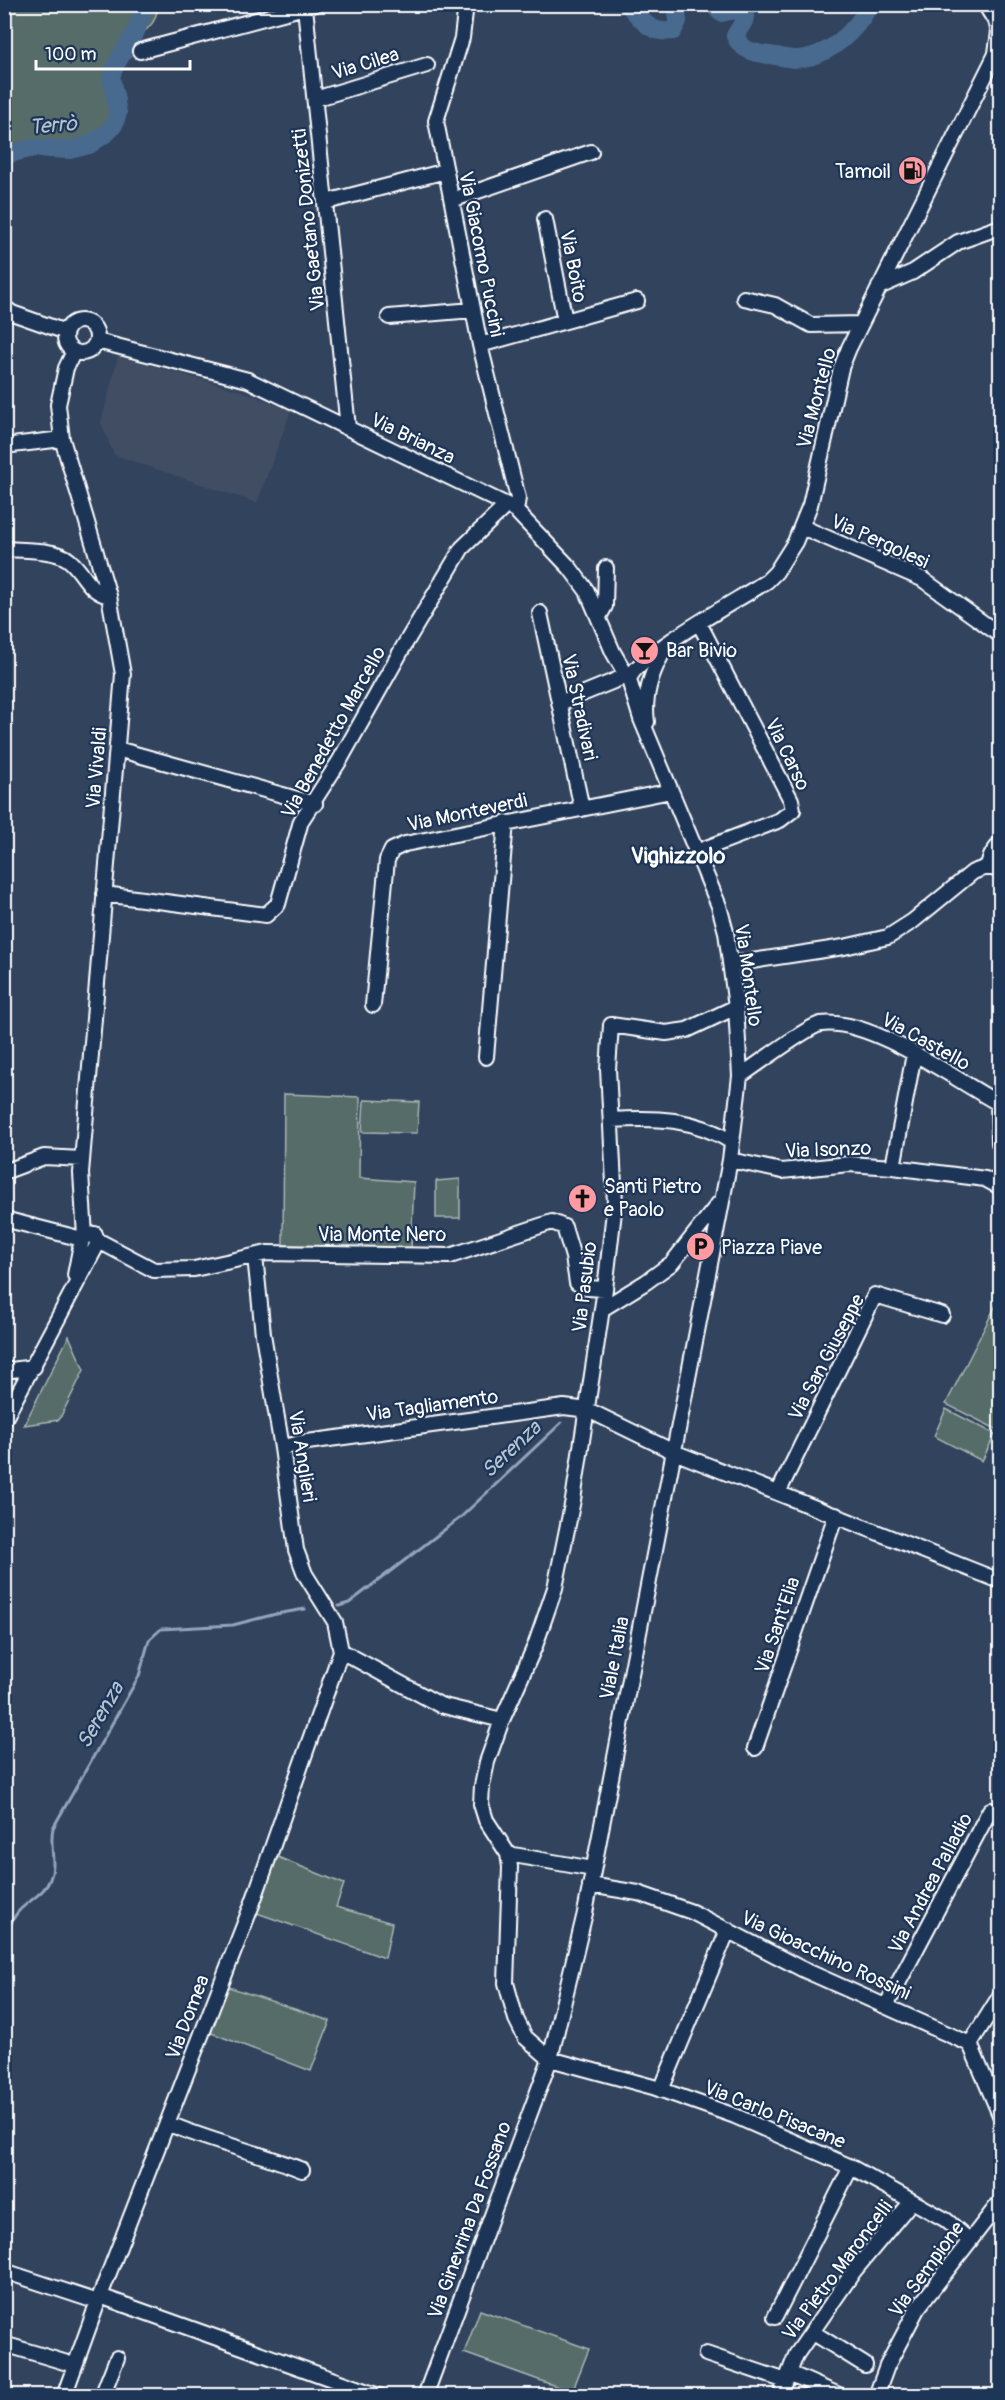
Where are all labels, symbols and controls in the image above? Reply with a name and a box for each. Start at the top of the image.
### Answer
scale bar [36,33,190,71]
street label: Via Cilea [328,41,402,86]
text: 100 m [45,43,97,66]
water label: Terrò [28,110,79,141]
street label: Via Gaetano Donizetti [286,128,330,312]
fuel station icon: Tamoil [896,155,928,187]
place label: Tamoil [835,159,891,184]
street label: Via Giacomo Puccini [453,169,510,339]
street label: Via Boito [554,228,593,305]
street label: Via Montello [791,345,842,451]
street label: Via Brianza [366,407,459,470]
street label: Via Pergolesi [827,509,933,574]
bar icon: Bar Bivio [629,634,661,666]
place label: Bar Bivio [666,638,737,663]
street label: Via Benedetto Marcello [276,641,391,823]
street label: Via Stradivari [556,652,603,763]
street label: Via Carso [759,714,816,795]
street label: Via Vivaldi [80,726,113,810]
street label: Via Monteverdi [405,788,529,837]
district label: Vighizzolo [631,842,725,870]
street label: Via Montello [729,922,768,1028]
street label: Via Castello [877,1007,975,1076]
street label: Via Isonzo [784,1135,872,1164]
place label: Santi Pietro e Paolo [604,1174,702,1222]
church icon: Santi Pietro e Paolo [567,1182,599,1214]
street label: Via Monte Nero [318,1222,446,1247]
parking icon: Piazza Piave [684,1231,716,1263]
place label: Piazza Piave [721,1235,822,1260]
street label: Via Pasubio [567,1240,603,1334]
street label: Via San Giuseppe [783,1290,870,1425]
street label: Via Tagliamento [364,1384,500,1427]
street label: Via Anglieri [283,1408,322,1504]
water label: Serenza [476,1414,548,1484]
street label: Via Sant'Elia [749,1573,806,1677]
street label: Viale Italia [594,1614,635,1702]
water label: Serenza [71,1676,131,1753]
street label: Via Andrea Palladio [883,1808,978,1958]
street label: Via Gioacchino Rossini [737,1905,915,2006]
street label: Via Domea [160,1971,215,2063]
street label: Via Carlo Pisacane [700,2075,849,2154]
street label: Via Ginevrina Da Fossano [422,2118,517,2322]
street label: Via Pietro Maroncelli [777,2195,898,2345]
street label: Via Sempione [883,2216,970,2322]

